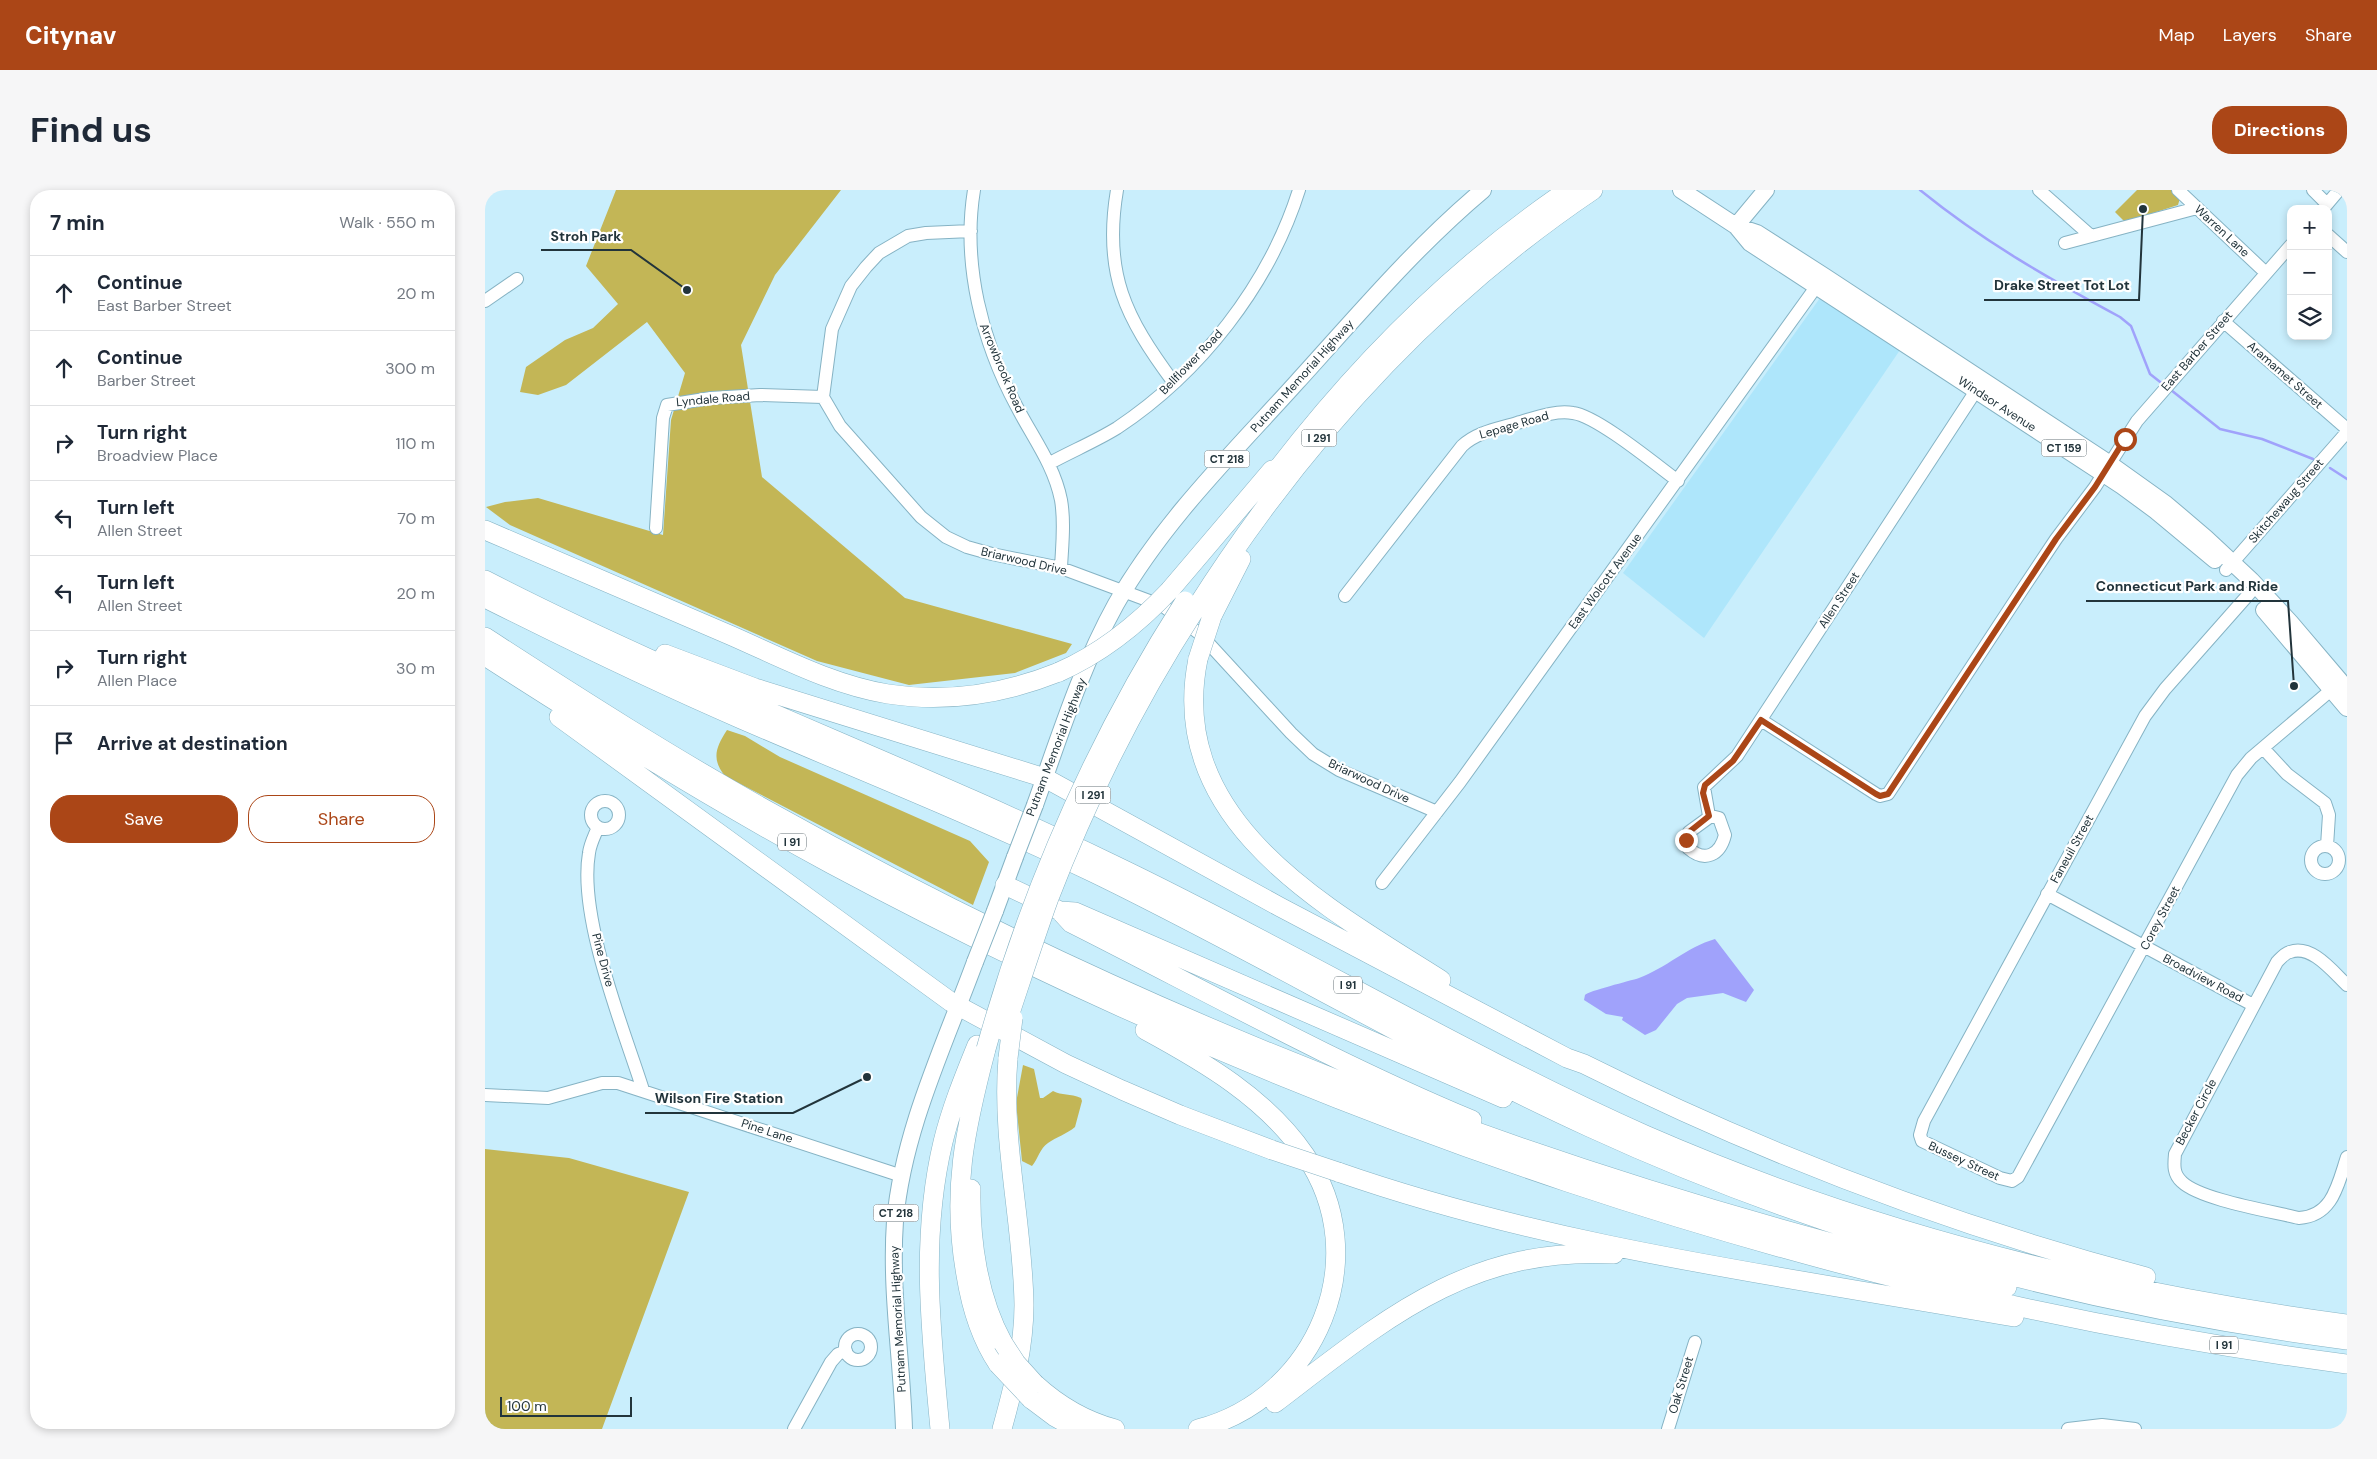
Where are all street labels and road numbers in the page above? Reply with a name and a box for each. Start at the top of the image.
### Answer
street label: Warren Lane [2191,201,2253,261]
street label: East Barber Street [2158,307,2236,394]
street label: Putnam Memorial Highway [1247,316,1357,436]
street label: Arrowbrook Road [976,321,1028,415]
street label: Bellflower Road [1156,326,1226,398]
street label: Aramamet Street [2244,338,2326,413]
street label: Windsor Avenue [1955,373,2039,435]
street label: Lyndale Road [676,388,750,410]
street label: Lepage Road [1478,407,1550,443]
road number: I 291 [1301,430,1337,446]
road number: CT 159 [2041,440,2087,456]
road number: CT 218 [1205,450,1249,468]
street label: Skitchewaug Street [2245,455,2327,547]
street label: East Wolcott Avenue [1565,530,1645,632]
street label: Briarwood Drive [979,543,1069,579]
street label: Allen Street [1815,568,1863,631]
street label: Putnam Memorial Highway [1022,675,1090,818]
street label: Briarwood Drive [1326,755,1412,807]
road number: I 291 [1075,786,1111,804]
street label: Faneuil Street [2047,812,2098,886]
road number: I 91 [778,834,806,850]
street label: Corey Street [2136,883,2184,953]
street label: Pine Drive [588,931,618,989]
street label: Broadview Road [2160,950,2246,1006]
road number: I 91 [1334,976,1362,994]
street label: Becker Circle [2172,1076,2220,1148]
street label: Pine Lane [739,1115,795,1147]
street label: Bussey Street [1926,1138,2002,1185]
road number: CT 218 [873,1204,919,1222]
street label: Putnam Memorial Highway [886,1245,910,1393]
road number: I 91 [2210,1336,2238,1354]
street label: Oak Street [1665,1354,1697,1416]

